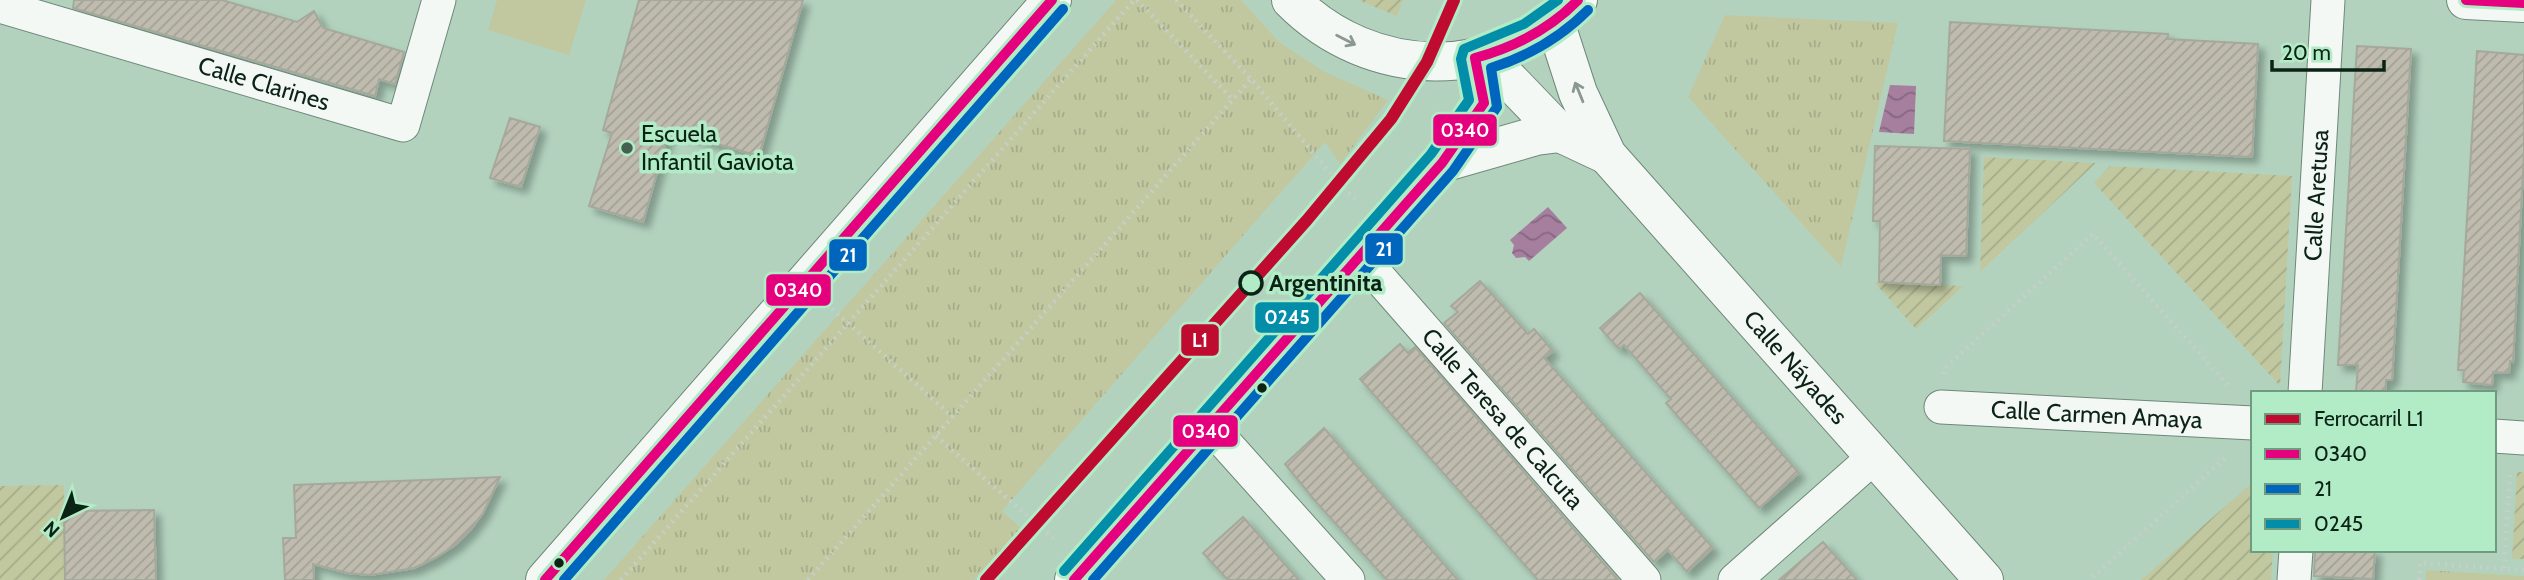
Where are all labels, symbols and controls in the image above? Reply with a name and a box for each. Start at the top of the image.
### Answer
scale bar [2272,28,2384,72]
one-way arrow [1335,34,1356,47]
text: 20 m [2282,40,2331,65]
street label: Calle Clarines [195,50,333,117]
one-way arrow [1571,82,1584,104]
line badge: 0340 [1432,113,1498,147]
place label: Escuela Infantil Gaviota [641,119,794,176]
text: 0340 [1441,119,1489,142]
street label: Calle Aretusa [2298,128,2334,262]
marker: Escuela Infantil Gaviota [619,140,635,156]
line badge: 21 [1364,232,1404,266]
line badge: 21 [828,238,868,272]
text: 21 [1375,238,1393,261]
text: 21 [839,244,857,267]
place label: Argentinita [1269,268,1382,297]
marker: Argentinita [1239,271,1263,295]
line badge: 0340 [765,273,832,307]
text: 0340 [774,279,822,302]
line badge: 0245 [1254,301,1320,334]
street label: Calle Náyades [1738,304,1854,430]
text: 0245 [1264,306,1310,329]
street label: Calle Teresa de Calcuta [1416,322,1590,515]
line badge: L1 [1180,323,1220,357]
text: L1 [1192,329,1208,352]
unlabelled marker [1255,381,1269,395]
legend [2251,391,2496,552]
street label: Calle Carmen Amaya [1990,395,2204,434]
text: Ferrocarril L1 [2314,406,2423,431]
line badge: 0340 [1172,414,1239,448]
text: 0340 [1182,420,1230,443]
text: 0340 [2314,441,2367,466]
text: 21 [2314,476,2332,501]
north arrow [28,482,98,552]
text: 0245 [2314,511,2363,536]
text: N [39,516,65,542]
unlabelled marker [552,556,566,570]

